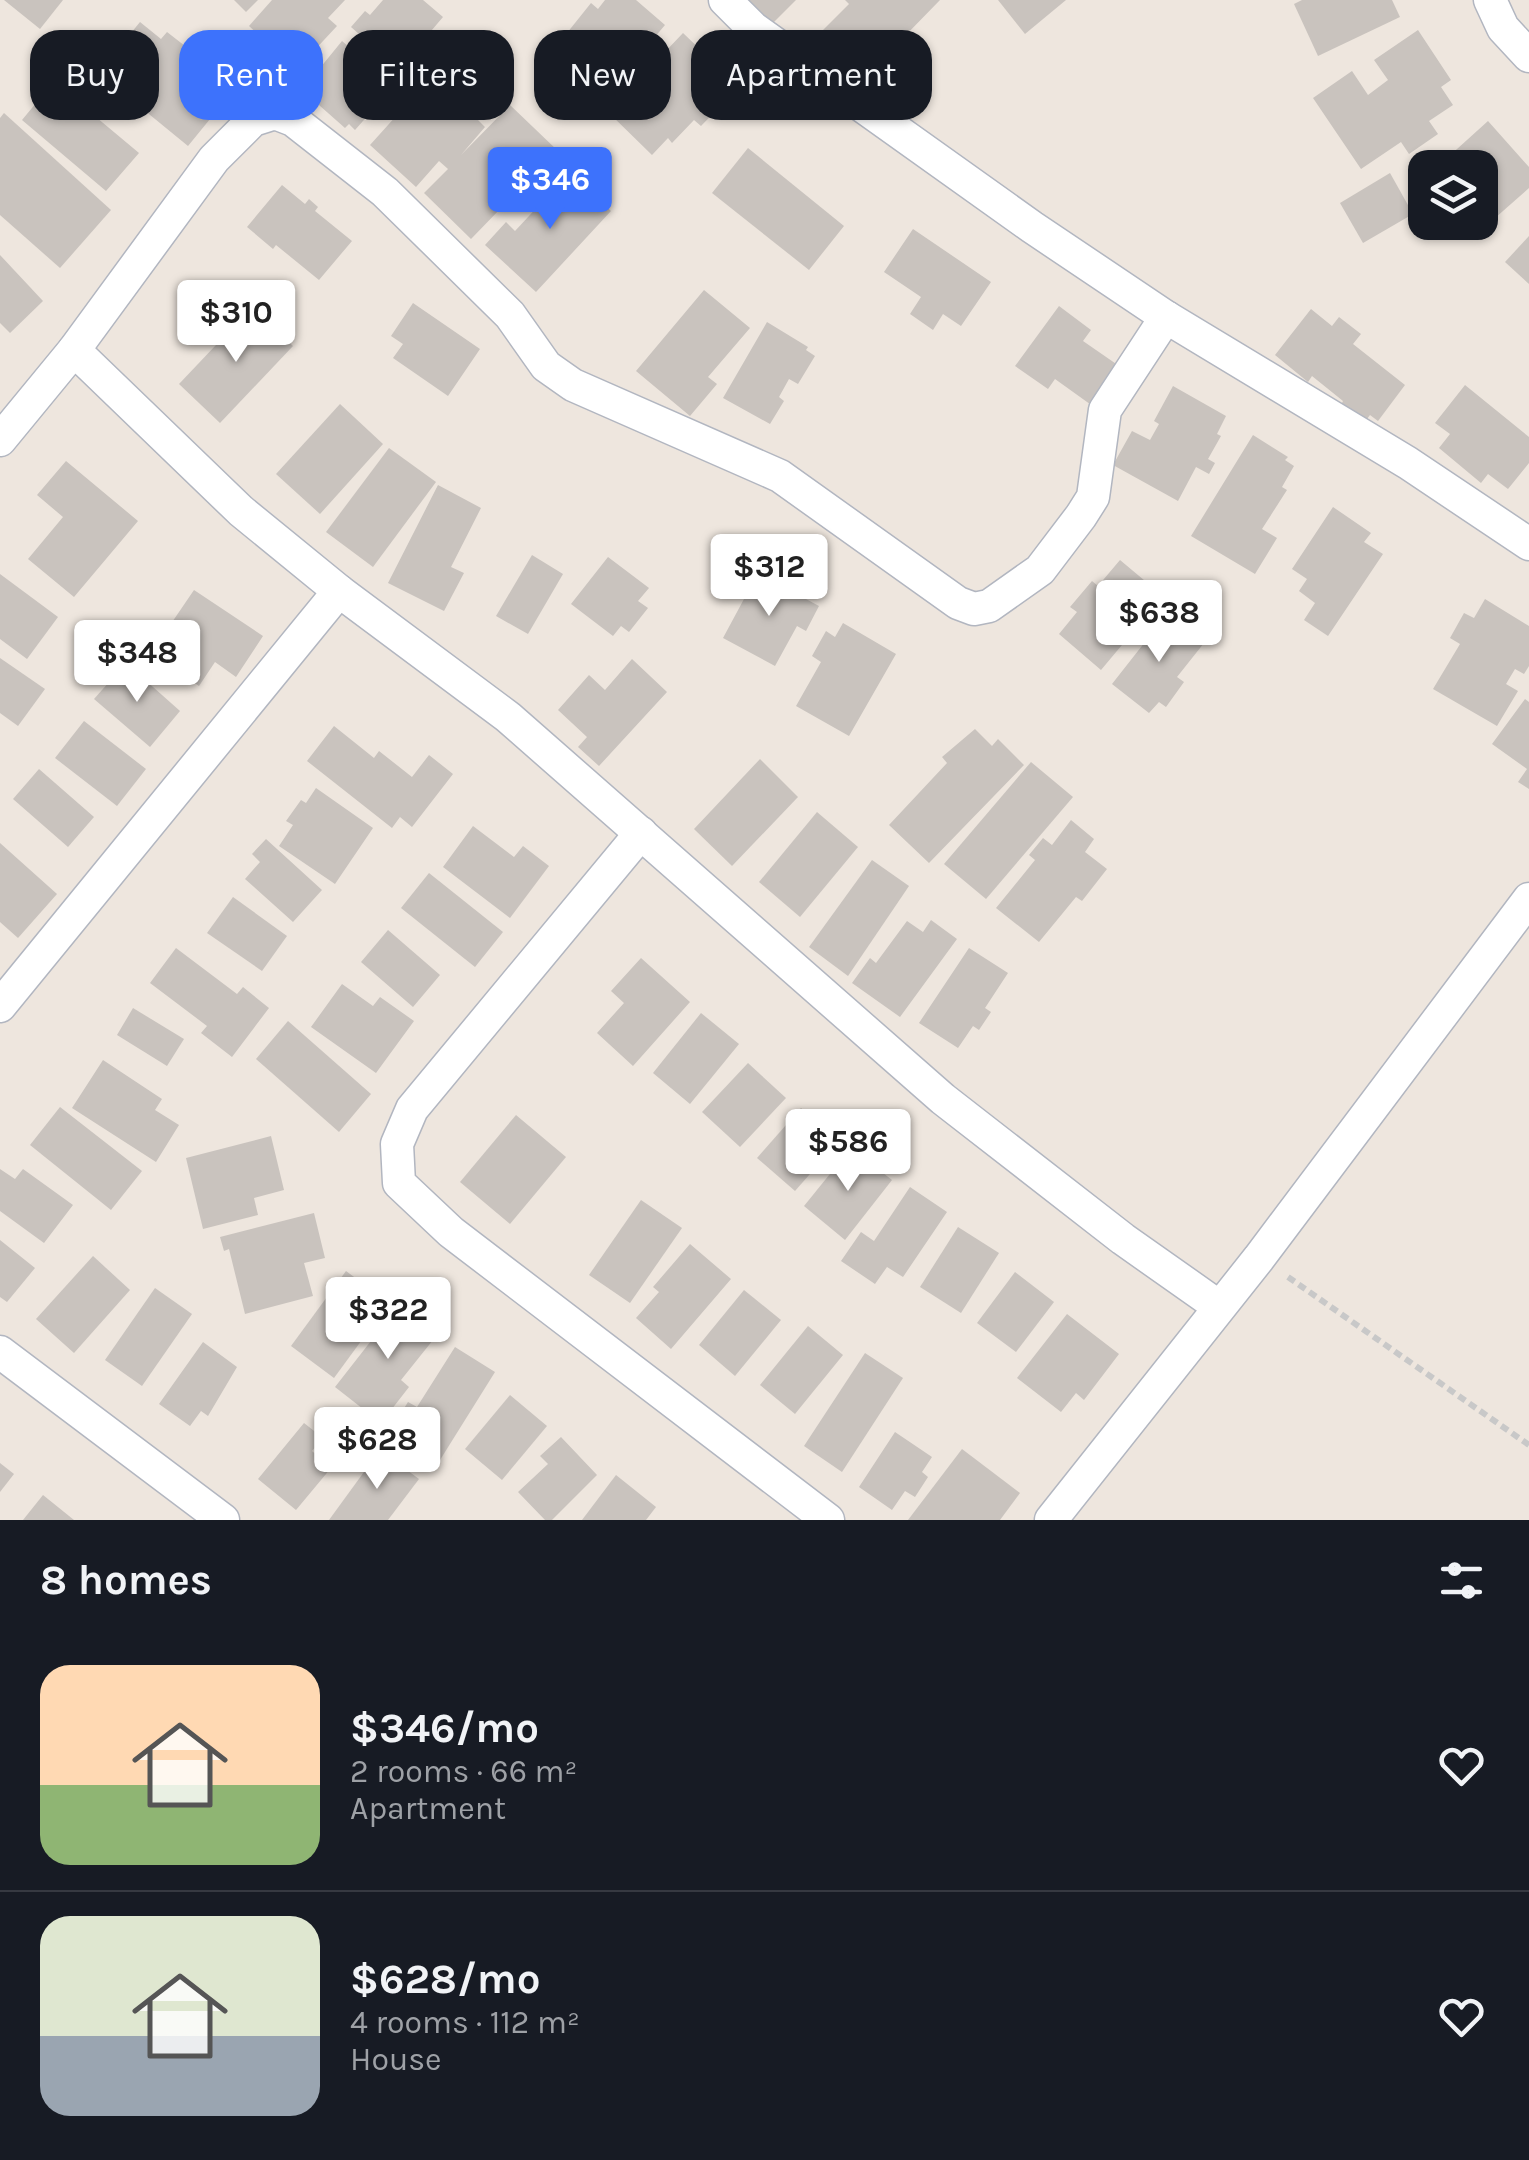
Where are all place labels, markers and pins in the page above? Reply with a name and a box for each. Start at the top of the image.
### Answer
pin: $346 [491,147,609,232]
pin: $310 [177,280,295,365]
pin: $312 [710,534,828,619]
pin: $638 [1100,580,1218,665]
pin: $348 [78,620,196,705]
pin: $586 [789,1109,907,1194]
pin: $322 [329,1277,447,1362]
pin: $628 [318,1407,436,1492]

